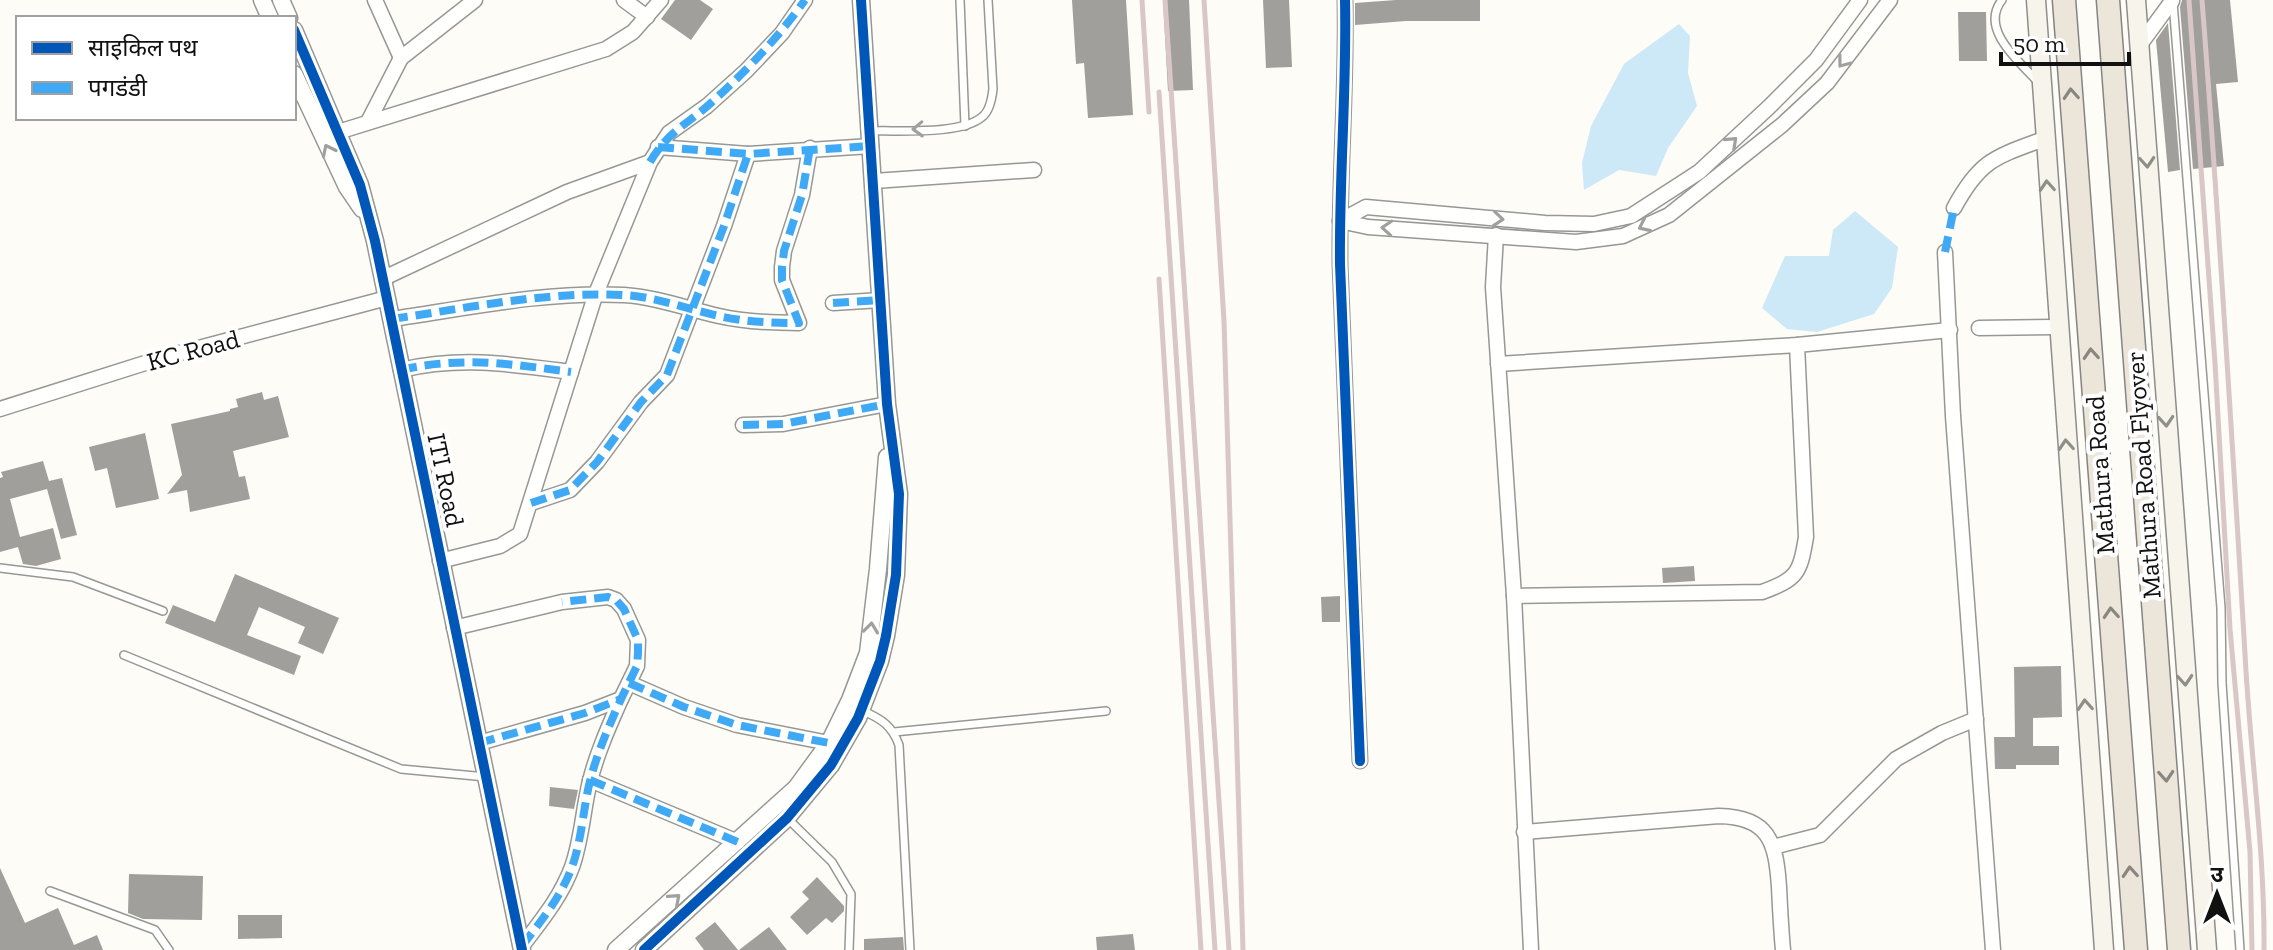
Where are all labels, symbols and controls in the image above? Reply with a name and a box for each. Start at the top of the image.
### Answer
legend [16,16,296,120]
scale bar [2001,16,2129,66]
text: 50 m [2013,29,2066,58]
text: साइकिल पथ [88,33,198,62]
one-way arrow [1838,53,1852,68]
text: पगडंडी [88,73,148,102]
one-way arrow [2063,88,2080,101]
one-way arrow [911,120,924,137]
one-way arrow [1722,137,1737,151]
one-way arrow [322,143,338,158]
one-way arrow [2138,156,2155,169]
one-way arrow [2039,179,2056,192]
one-way arrow [1492,210,1505,227]
one-way arrow [1638,217,1652,233]
one-way arrow [1380,220,1393,237]
street label: KC Road [143,322,243,378]
one-way arrow [2083,347,2100,360]
street label: Mathura Road Flyover [2118,350,2168,600]
street label: Mathura Road [2078,394,2122,556]
one-way arrow [2157,415,2174,428]
street label: ITI Road [421,430,471,530]
one-way arrow [2058,438,2075,451]
one-way arrow [2103,606,2120,619]
one-way arrow [862,621,879,635]
one-way arrow [2176,674,2193,687]
one-way arrow [2077,698,2094,711]
one-way arrow [2157,770,2174,783]
north arrow [2177,854,2257,934]
text: उ [2211,861,2225,888]
one-way arrow [2122,865,2139,878]
one-way arrow [665,894,680,909]

